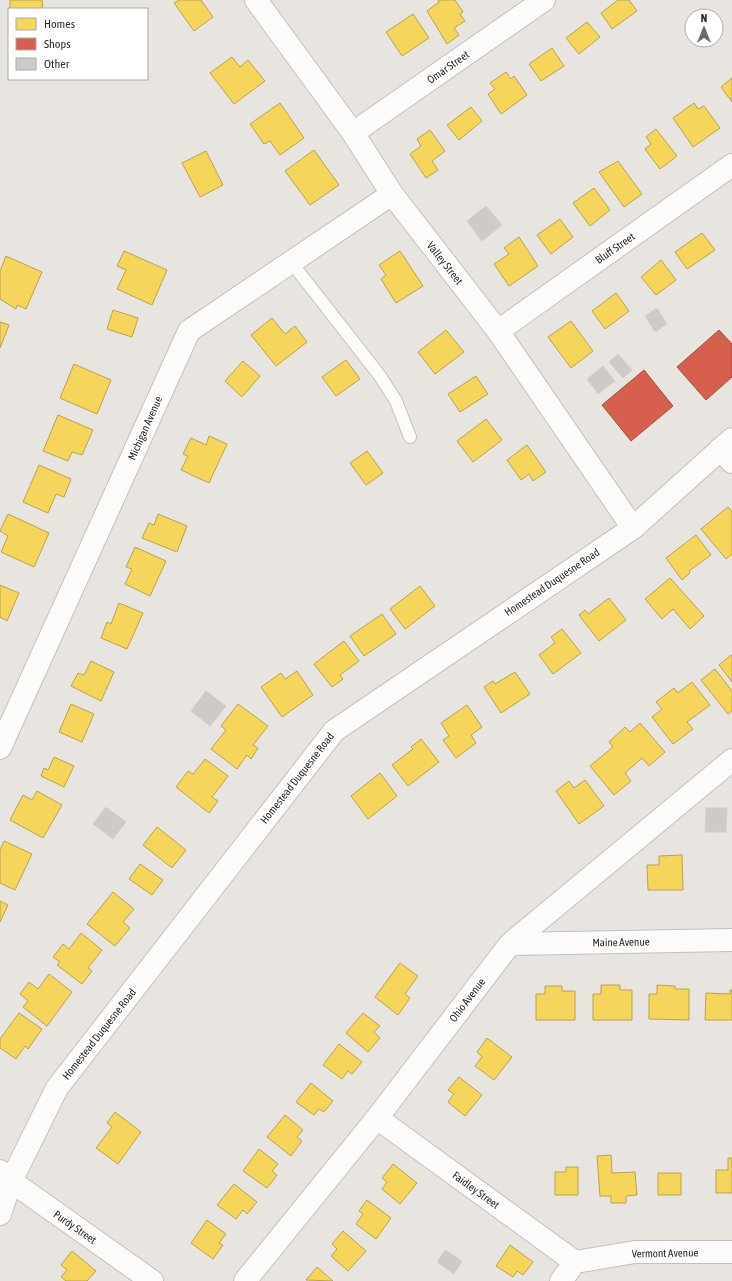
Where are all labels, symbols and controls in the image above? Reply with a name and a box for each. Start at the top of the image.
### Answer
legend [8,8,148,80]
north arrow [684,8,724,48]
text: N [701,12,707,24]
text: Homes [44,17,75,31]
text: Shops [44,37,70,51]
street label: Omar Street [425,48,471,86]
text: Other [44,57,70,71]
street label: Bluff Street [593,230,637,266]
street label: Valley Street [425,239,465,287]
street label: Michigan Avenue [126,394,164,462]
street label: Homestead Duquesne Road [502,546,602,618]
street label: Homestead Duquesne Road [258,730,336,826]
street label: Maine Avenue [592,936,650,948]
street label: Ohio Avenue [447,976,487,1024]
street label: Homestead Duquesne Road [60,986,138,1082]
street label: Faidley Street [450,1169,502,1211]
street label: Purdy Street [51,1208,99,1246]
street label: Vermont Avenue [631,1246,699,1260]

